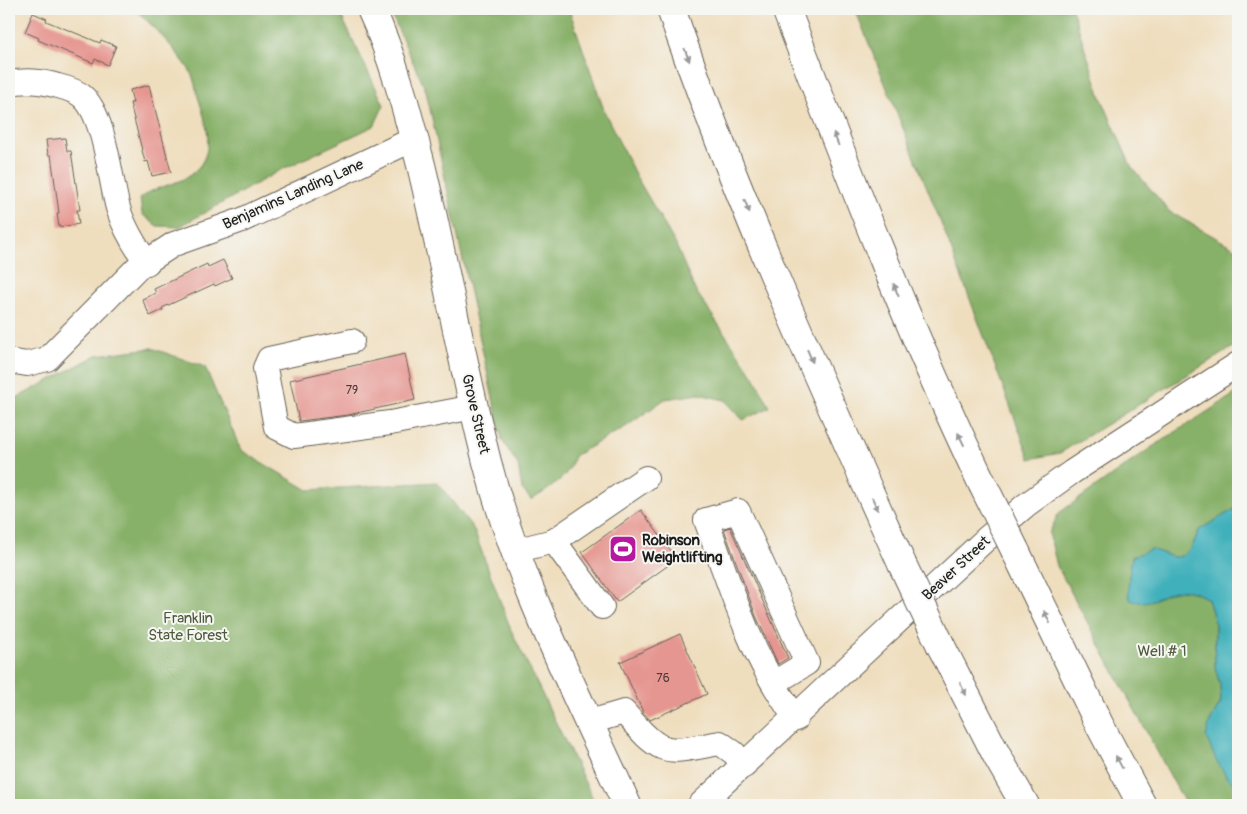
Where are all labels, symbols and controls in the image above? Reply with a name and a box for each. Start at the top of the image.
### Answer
one-way arrow [683,48,691,63]
one-way arrow [832,132,840,146]
street label: Benjamins Landing Lane [220,155,367,234]
one-way arrow [743,199,751,214]
one-way arrow [892,283,900,297]
one-way arrow [807,349,815,363]
street label: Grove Street [457,372,494,457]
house number: 79 [346,383,358,398]
one-way arrow [957,432,965,446]
one-way arrow [872,497,880,511]
place label: Robinson Weightlifting [642,531,723,567]
street label: Beaver Street [918,531,995,605]
sports icon: Robinson Weightlifting [608,534,638,564]
park label: Franklin State Forest [148,609,229,645]
one-way arrow [1043,610,1051,624]
park label: Well # 1 [1137,642,1187,661]
house number: 76 [656,671,670,686]
one-way arrow [959,682,967,697]
one-way arrow [1115,755,1124,769]

